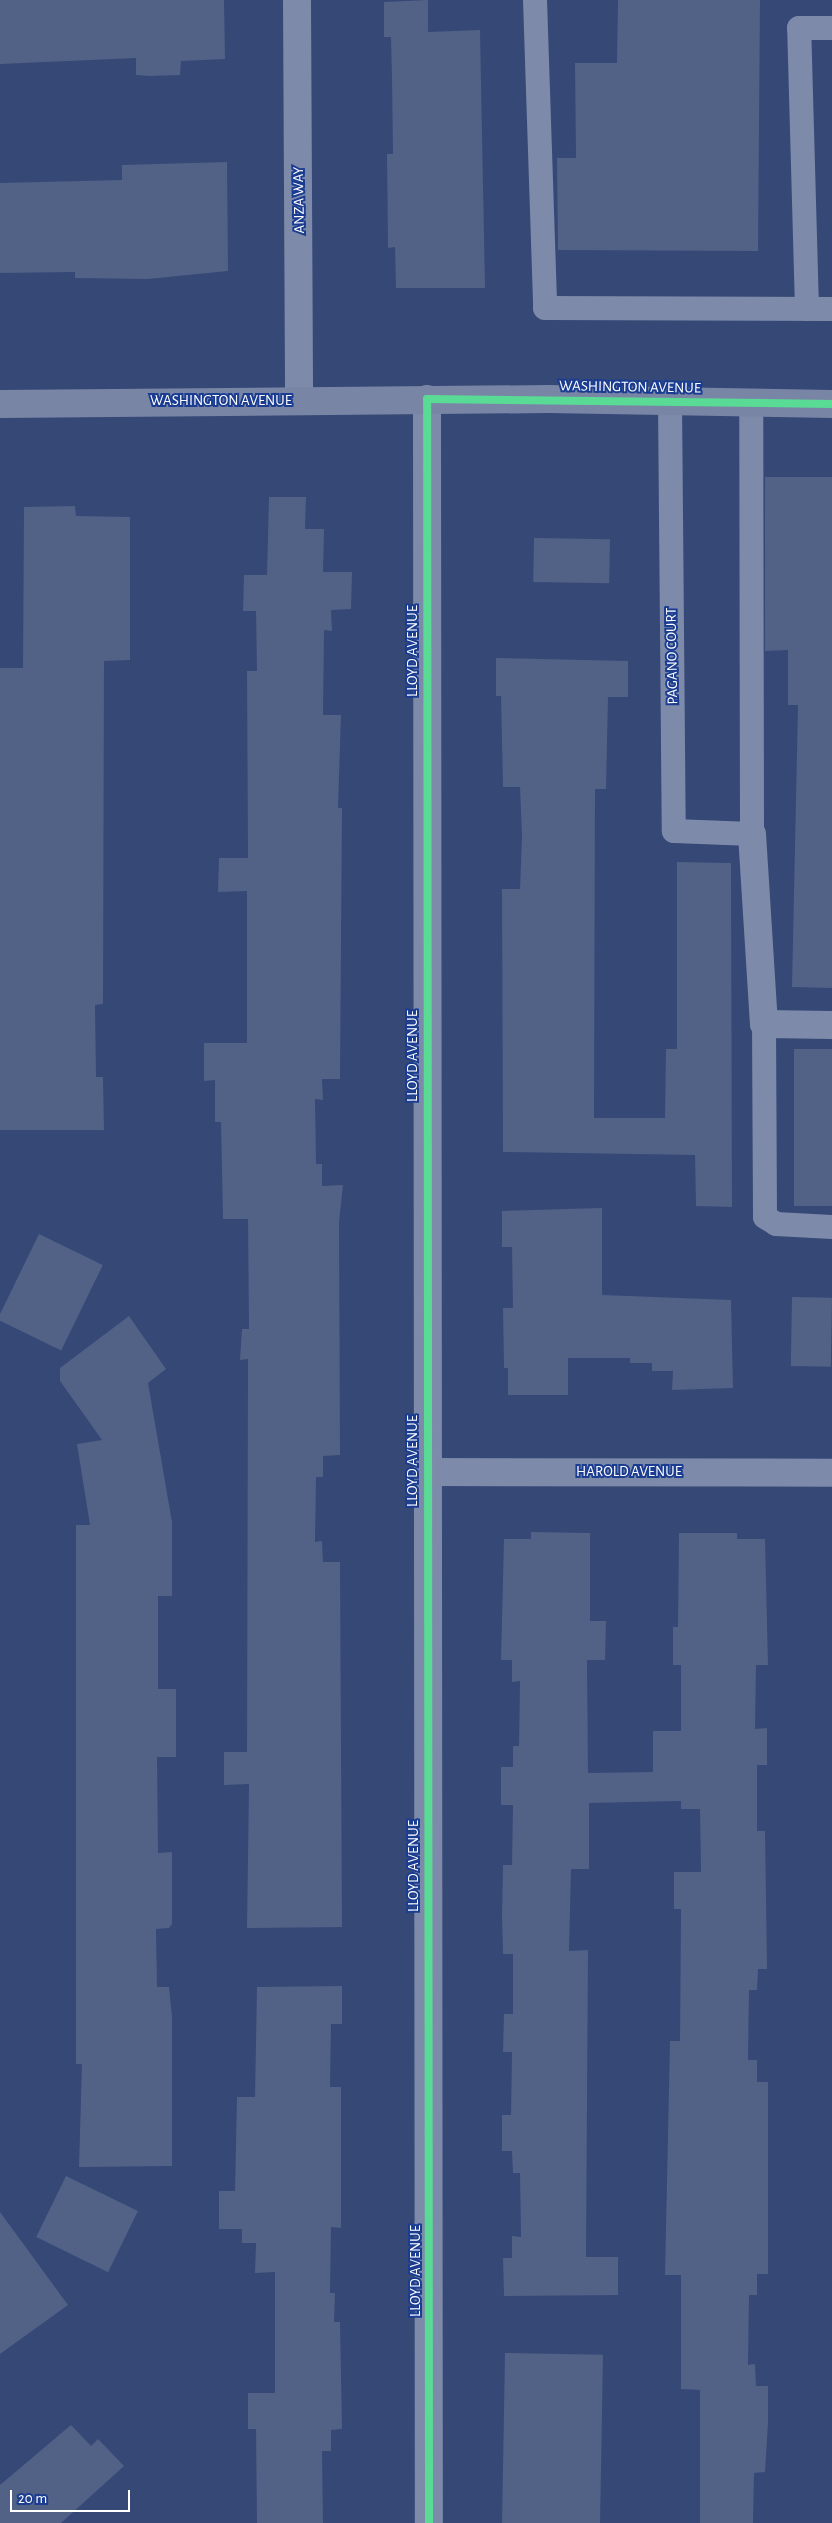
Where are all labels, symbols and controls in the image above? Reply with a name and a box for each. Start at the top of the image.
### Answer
street label: ANZA WAY [289,166,309,234]
street label: WASHINGTON AVENUE [559,377,701,397]
street label: WASHINGTON AVENUE [150,392,292,410]
street label: LLOYD AVENUE [404,605,422,697]
street label: PAGANO COURT [662,607,682,705]
street label: LLOYD AVENUE [404,1010,422,1102]
street label: LLOYD AVENUE [404,1415,422,1507]
street label: HAROLD AVENUE [576,1463,682,1481]
street label: LLOYD AVENUE [405,1820,423,1912]
street label: LLOYD AVENUE [407,2225,425,2317]
scale bar [12,2480,132,2512]
text: 20 m [18,2491,47,2506]

